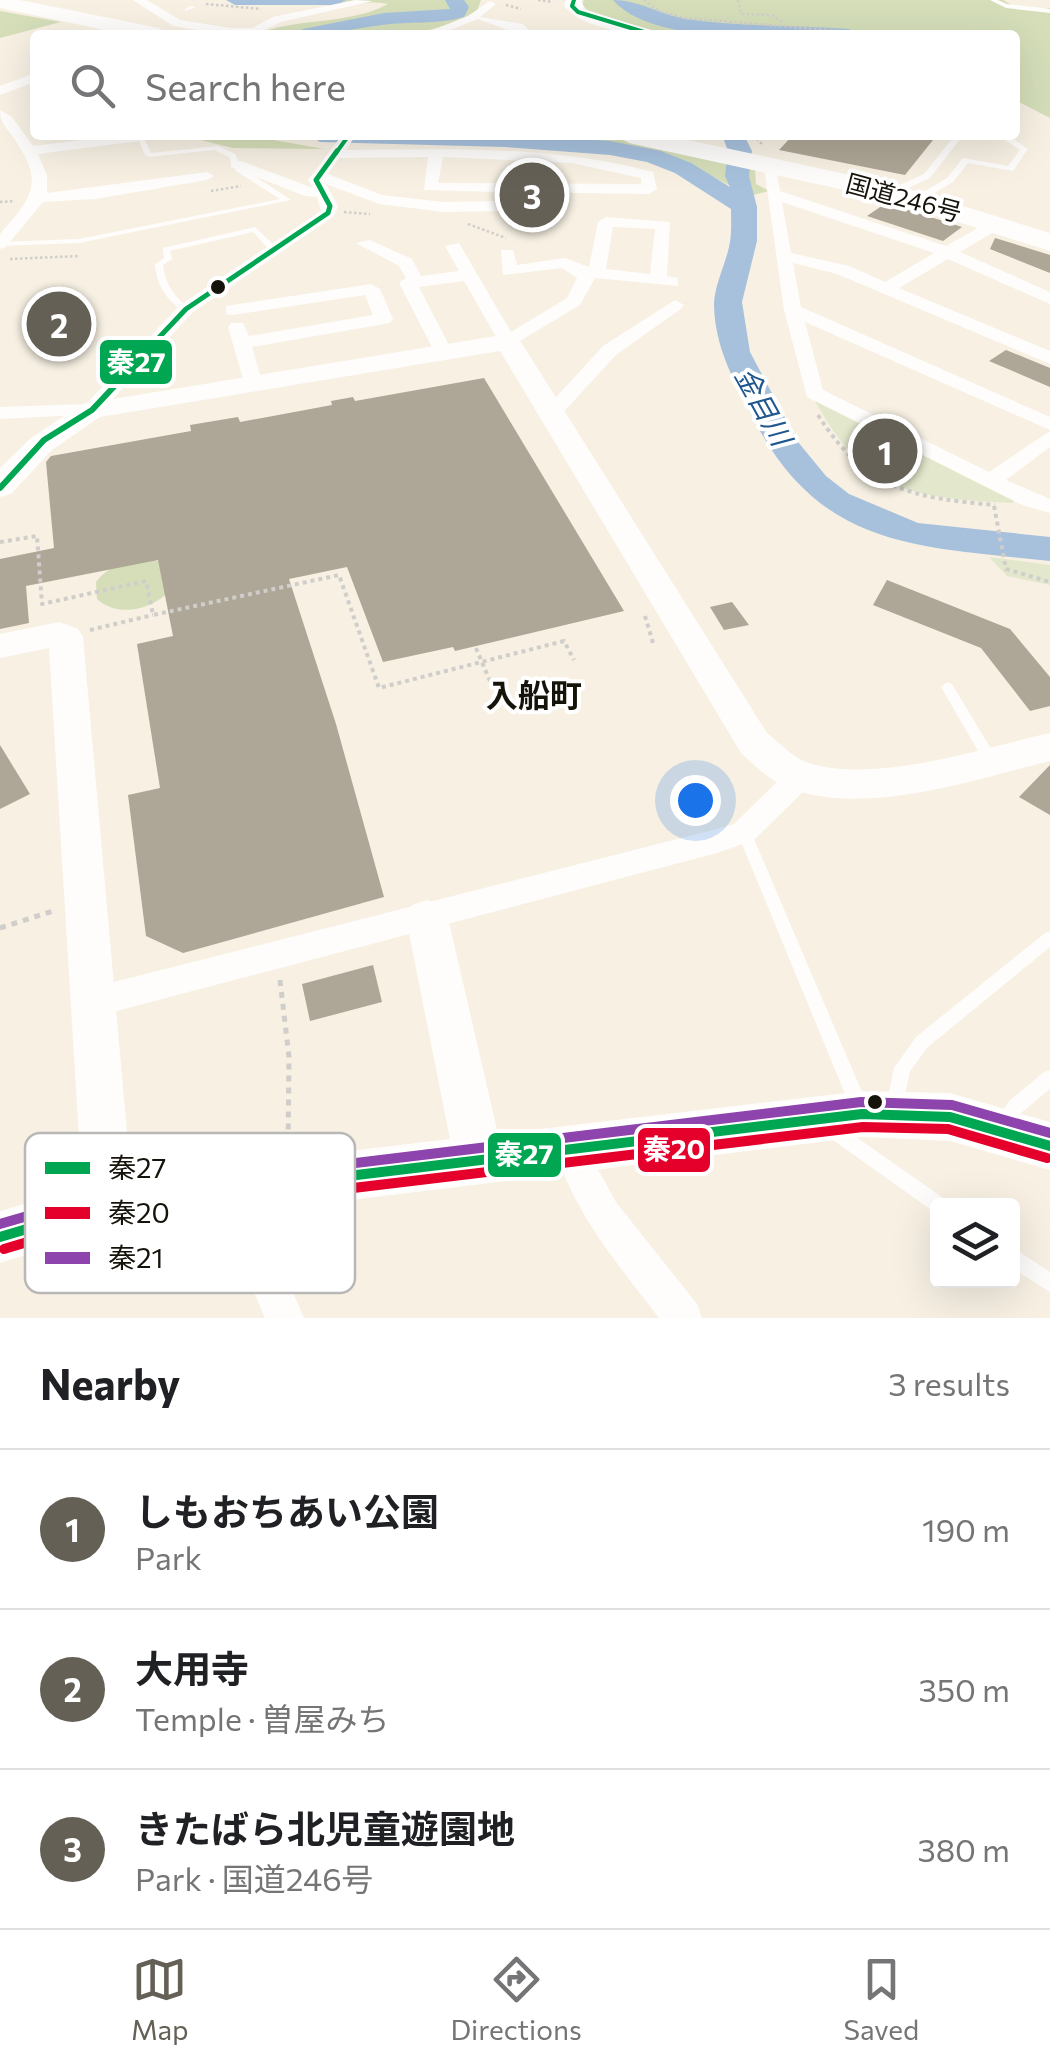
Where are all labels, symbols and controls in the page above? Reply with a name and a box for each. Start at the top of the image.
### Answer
search box [30,30,1020,140]
icon: search [65,58,120,113]
text: Search here [145,62,346,109]
pin: 3 [500,158,564,232]
street label: 国道246号 [843,167,965,227]
unlabelled marker [208,277,228,297]
pin: 2 [27,286,92,362]
line badge: 秦27 [98,338,174,386]
text: 秦27 [106,344,166,378]
water label: 金目川 [729,361,801,454]
pin: 1 [852,414,918,488]
district label: 入船町 [486,674,582,714]
your location [670,775,721,826]
unlabelled marker [865,1092,885,1112]
line badge: 秦20 [636,1126,712,1174]
line badge: 秦27 [486,1131,563,1179]
text: 秦20 [643,1131,705,1165]
legend [25,1133,355,1293]
text: 秦27 [494,1136,554,1170]
text: 秦27 [108,1150,166,1184]
text: 秦20 [108,1195,170,1229]
map controls [930,1198,1020,1288]
button: layers [930,1198,1020,1288]
text: 秦21 [108,1240,164,1274]
text: Nearby [40,1357,180,1409]
text: 3 results [888,1363,1010,1403]
text: しもおちあい公園 [135,1487,439,1534]
text: 1 [65,1509,80,1549]
text: 190 m [922,1509,1010,1549]
text: Park [135,1537,202,1577]
text: 大用寺 [135,1644,249,1691]
text: 2 [63,1669,82,1709]
text: 350 m [918,1669,1010,1709]
text: Temple · 曽屋みち [135,1698,390,1738]
text: きたばら北児童遊園地 [135,1804,515,1851]
text: 3 [63,1829,82,1869]
text: 380 m [917,1829,1010,1869]
text: Park · 国道246号 [135,1858,374,1898]
tab: Map [131,1952,189,2046]
tab: Directions [450,1952,582,2046]
tab: Saved [844,1952,919,2046]

